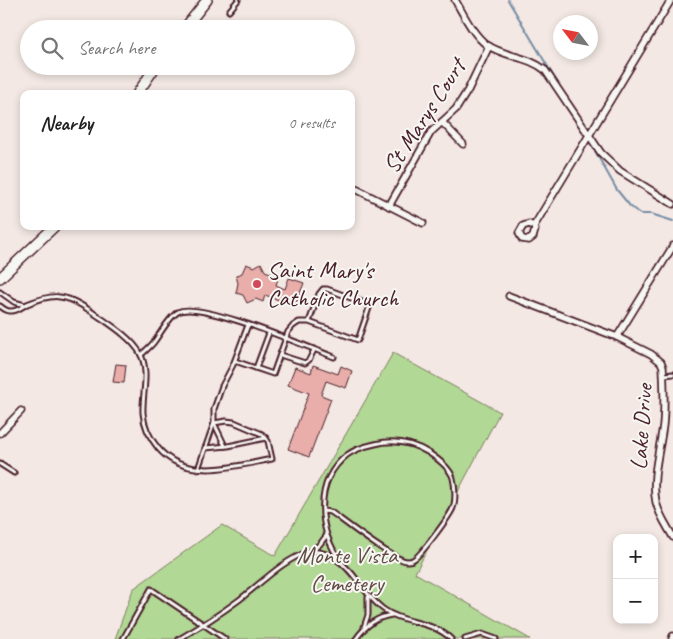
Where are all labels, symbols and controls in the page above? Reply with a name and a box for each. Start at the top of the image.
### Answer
north arrow [553,15,598,60]
search box [20,20,355,75]
icon: search [38,34,66,62]
text: Search here [78,36,155,60]
street label: St Marys Court [376,51,474,179]
text: Nearby [40,110,93,136]
text: 0 results [288,113,335,133]
place label: Saint Mary's Catholic Church [267,255,399,313]
marker: Saint Mary's Catholic Church [251,278,263,290]
street label: Lake Drive [623,381,659,471]
map controls [613,534,658,624]
button: + [613,534,658,579]
park label: Monte Vista Cemetery [297,540,399,598]
button: − [613,579,658,624]

